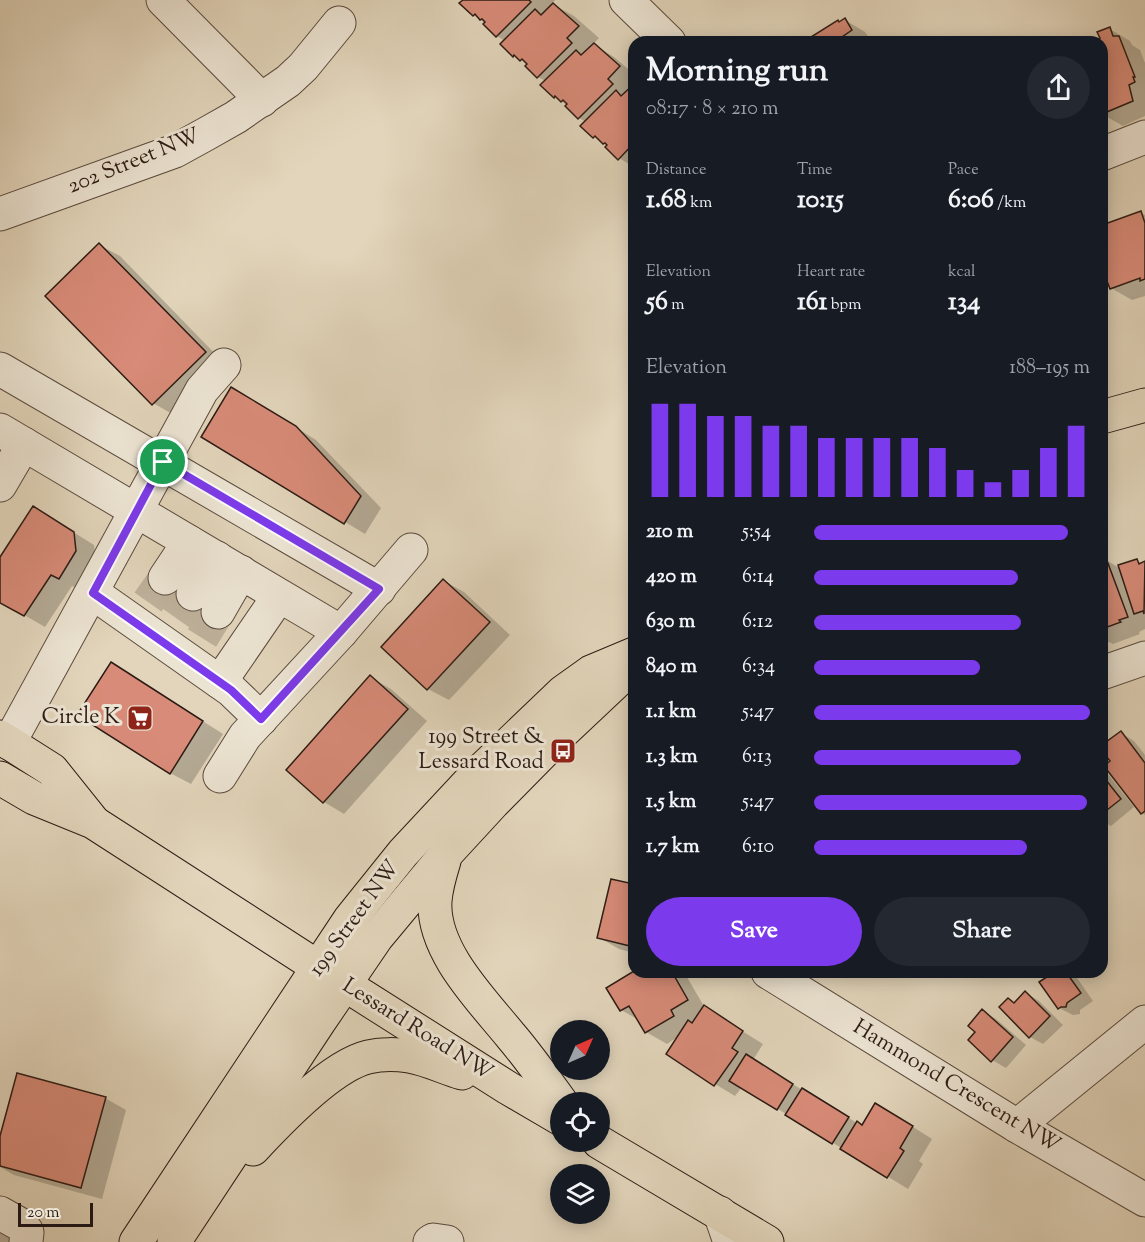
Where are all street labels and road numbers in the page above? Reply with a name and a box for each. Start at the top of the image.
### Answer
street label: 202 Street NW [63,121,205,203]
street label: 199 Street NW [302,854,408,984]
street label: Lessard Road NW [336,971,498,1089]
street label: Hammond Crescent NW [846,1012,1066,1162]

